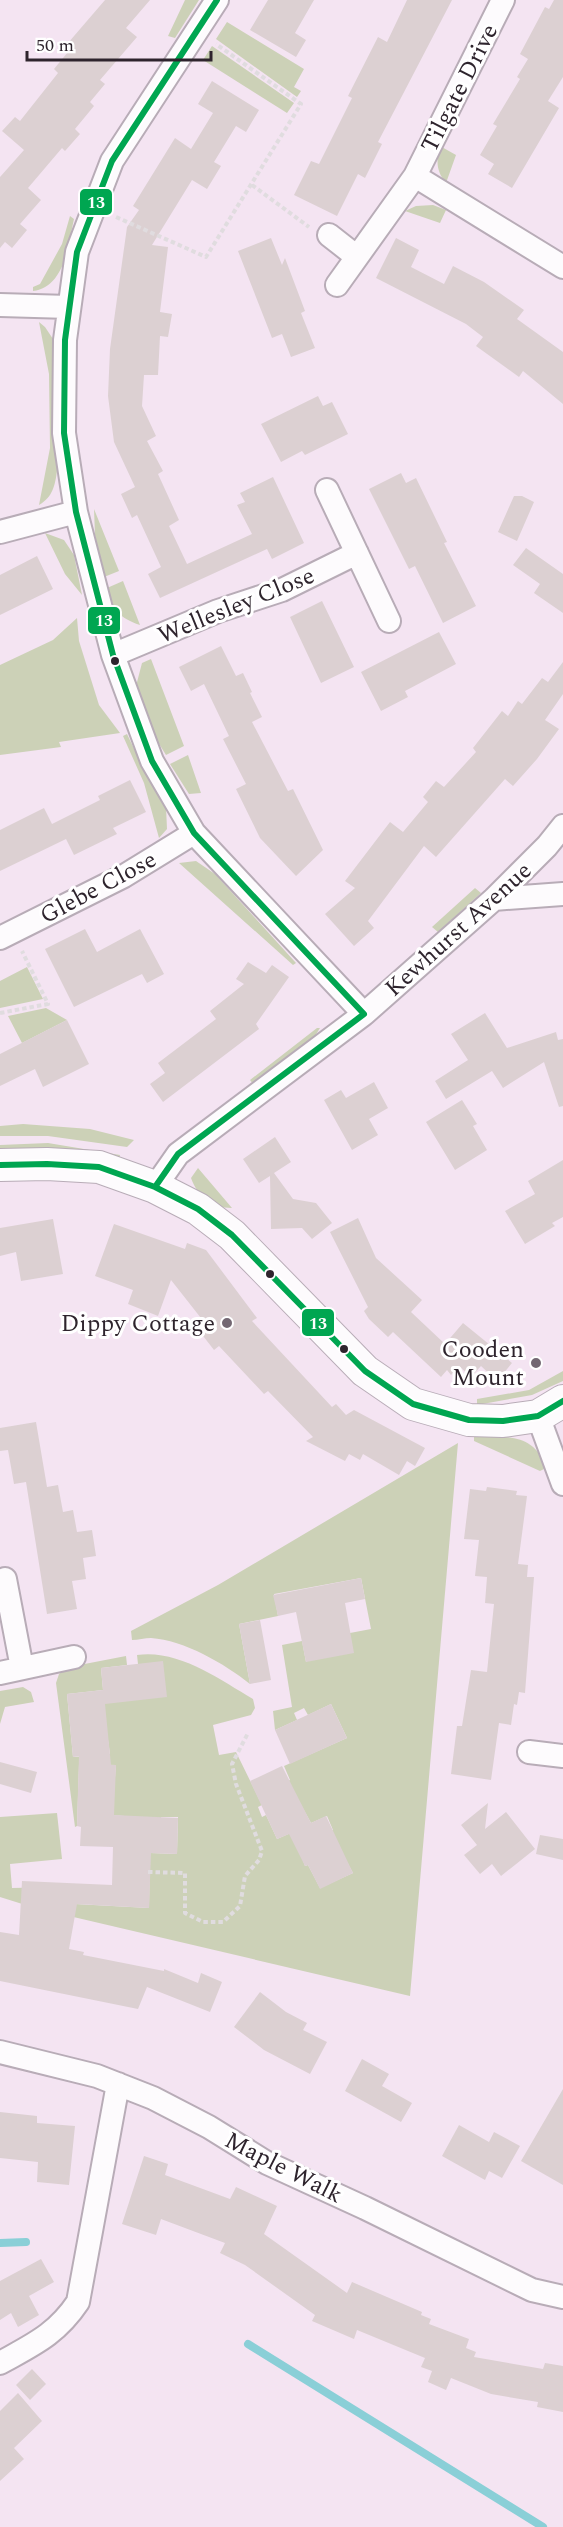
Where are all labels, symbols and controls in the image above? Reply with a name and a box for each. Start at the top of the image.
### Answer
street label: Tilgate Drive [412,18,508,159]
scale bar [27,24,212,62]
text: 50 m [36,32,74,59]
line badge: 13 [79,188,113,216]
text: 13 [87,191,105,215]
street label: Wellesley Close [152,558,320,654]
line badge: 13 [87,606,121,635]
text: 13 [95,609,113,633]
unlabelled marker [109,655,121,667]
street label: Glebe Close [34,842,163,934]
street label: Kewhurst Avenue [377,854,540,1006]
unlabelled marker [264,1268,276,1280]
place label: Dippy Cottage [61,1306,215,1342]
line badge: 13 [301,1308,335,1337]
text: 13 [309,1312,327,1336]
marker: Dippy Cottage [220,1316,234,1330]
place label: Cooden Mount [441,1332,524,1396]
unlabelled marker [338,1343,350,1355]
marker: Cooden Mount [529,1356,543,1370]
street label: Maple Walk [218,2123,349,2213]

